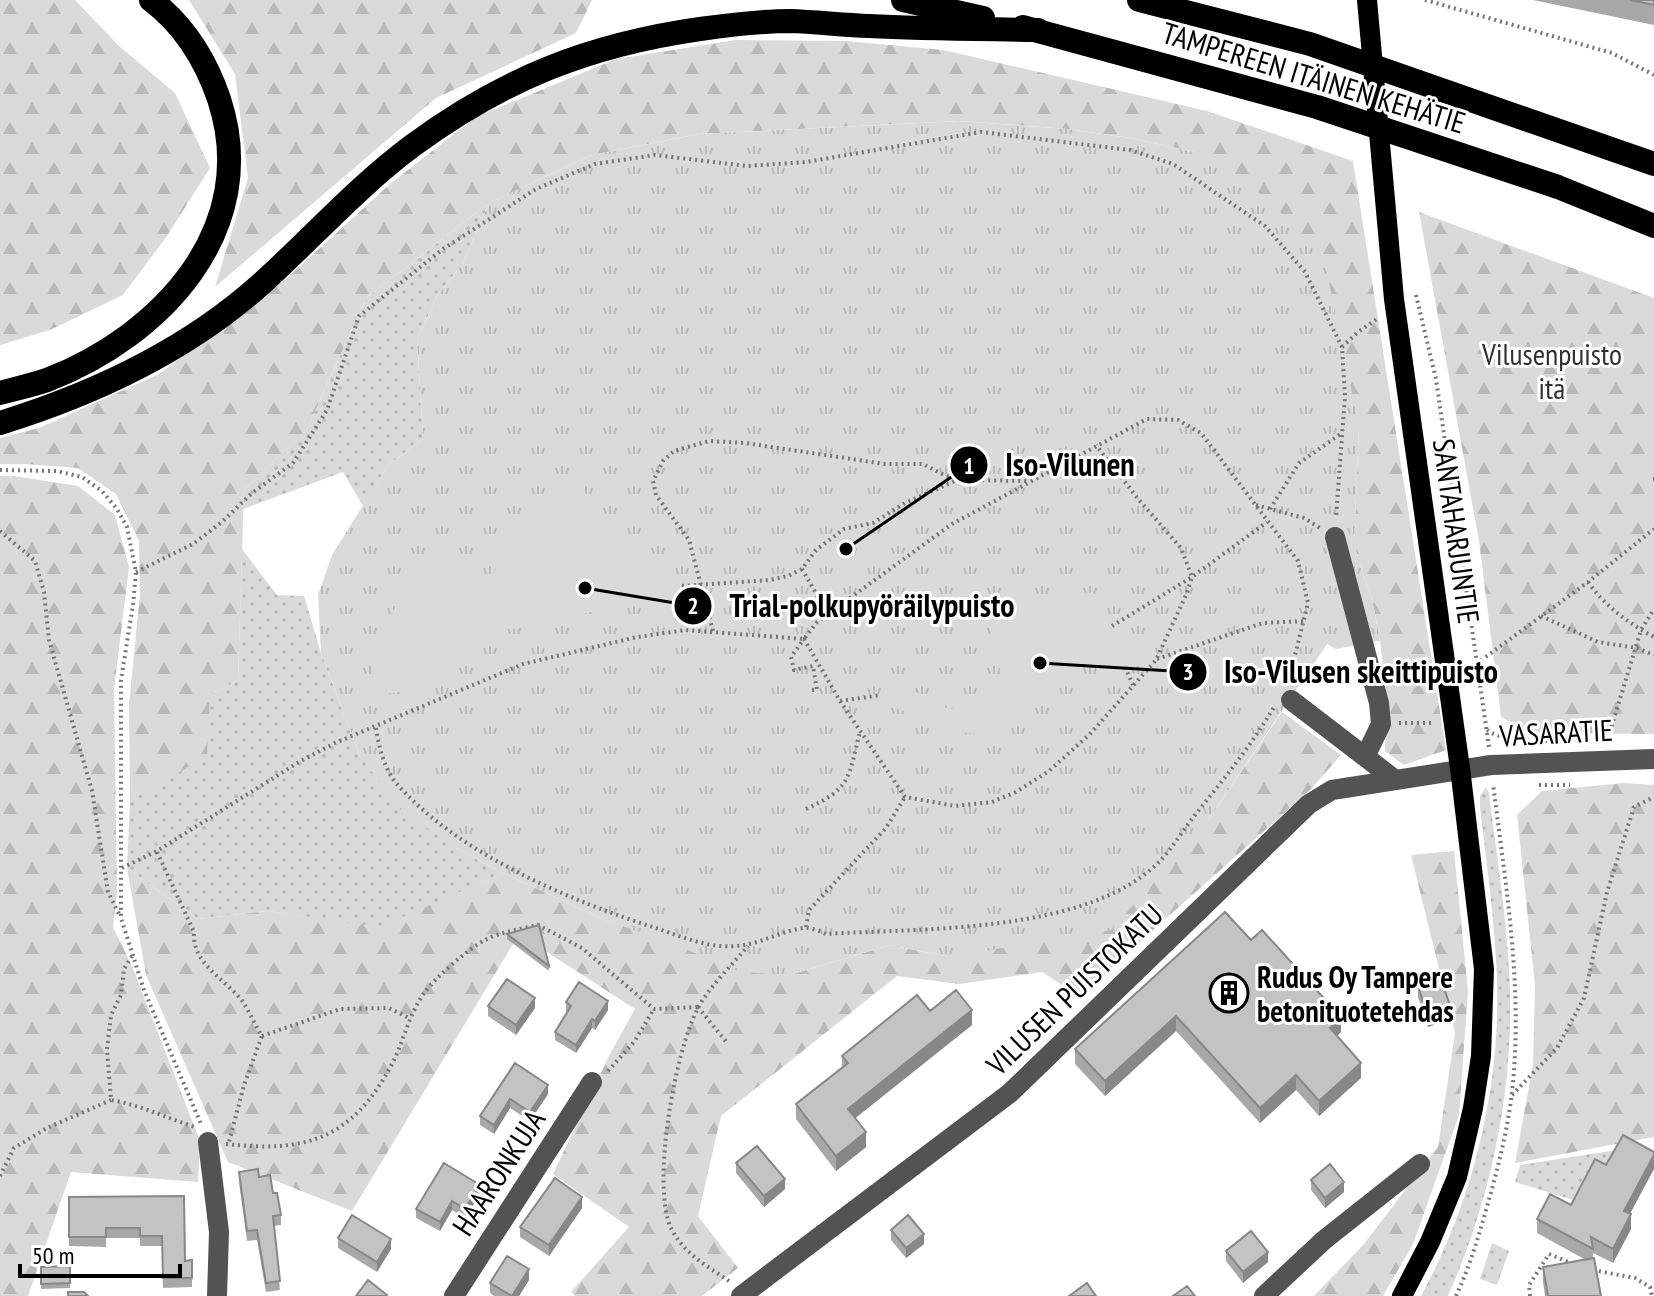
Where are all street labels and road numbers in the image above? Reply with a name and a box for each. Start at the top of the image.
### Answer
street label: TAMPEREEN ITÄINEN KEHÄTIE [1158,12,1470,142]
street label: SANTAHARJUNTIE [1425,436,1489,626]
street label: VASARATIE [1497,710,1614,754]
street label: VILUSEN PUISTOKATU [977,895,1170,1084]
street label: HAARONKUJA [443,1101,554,1242]

